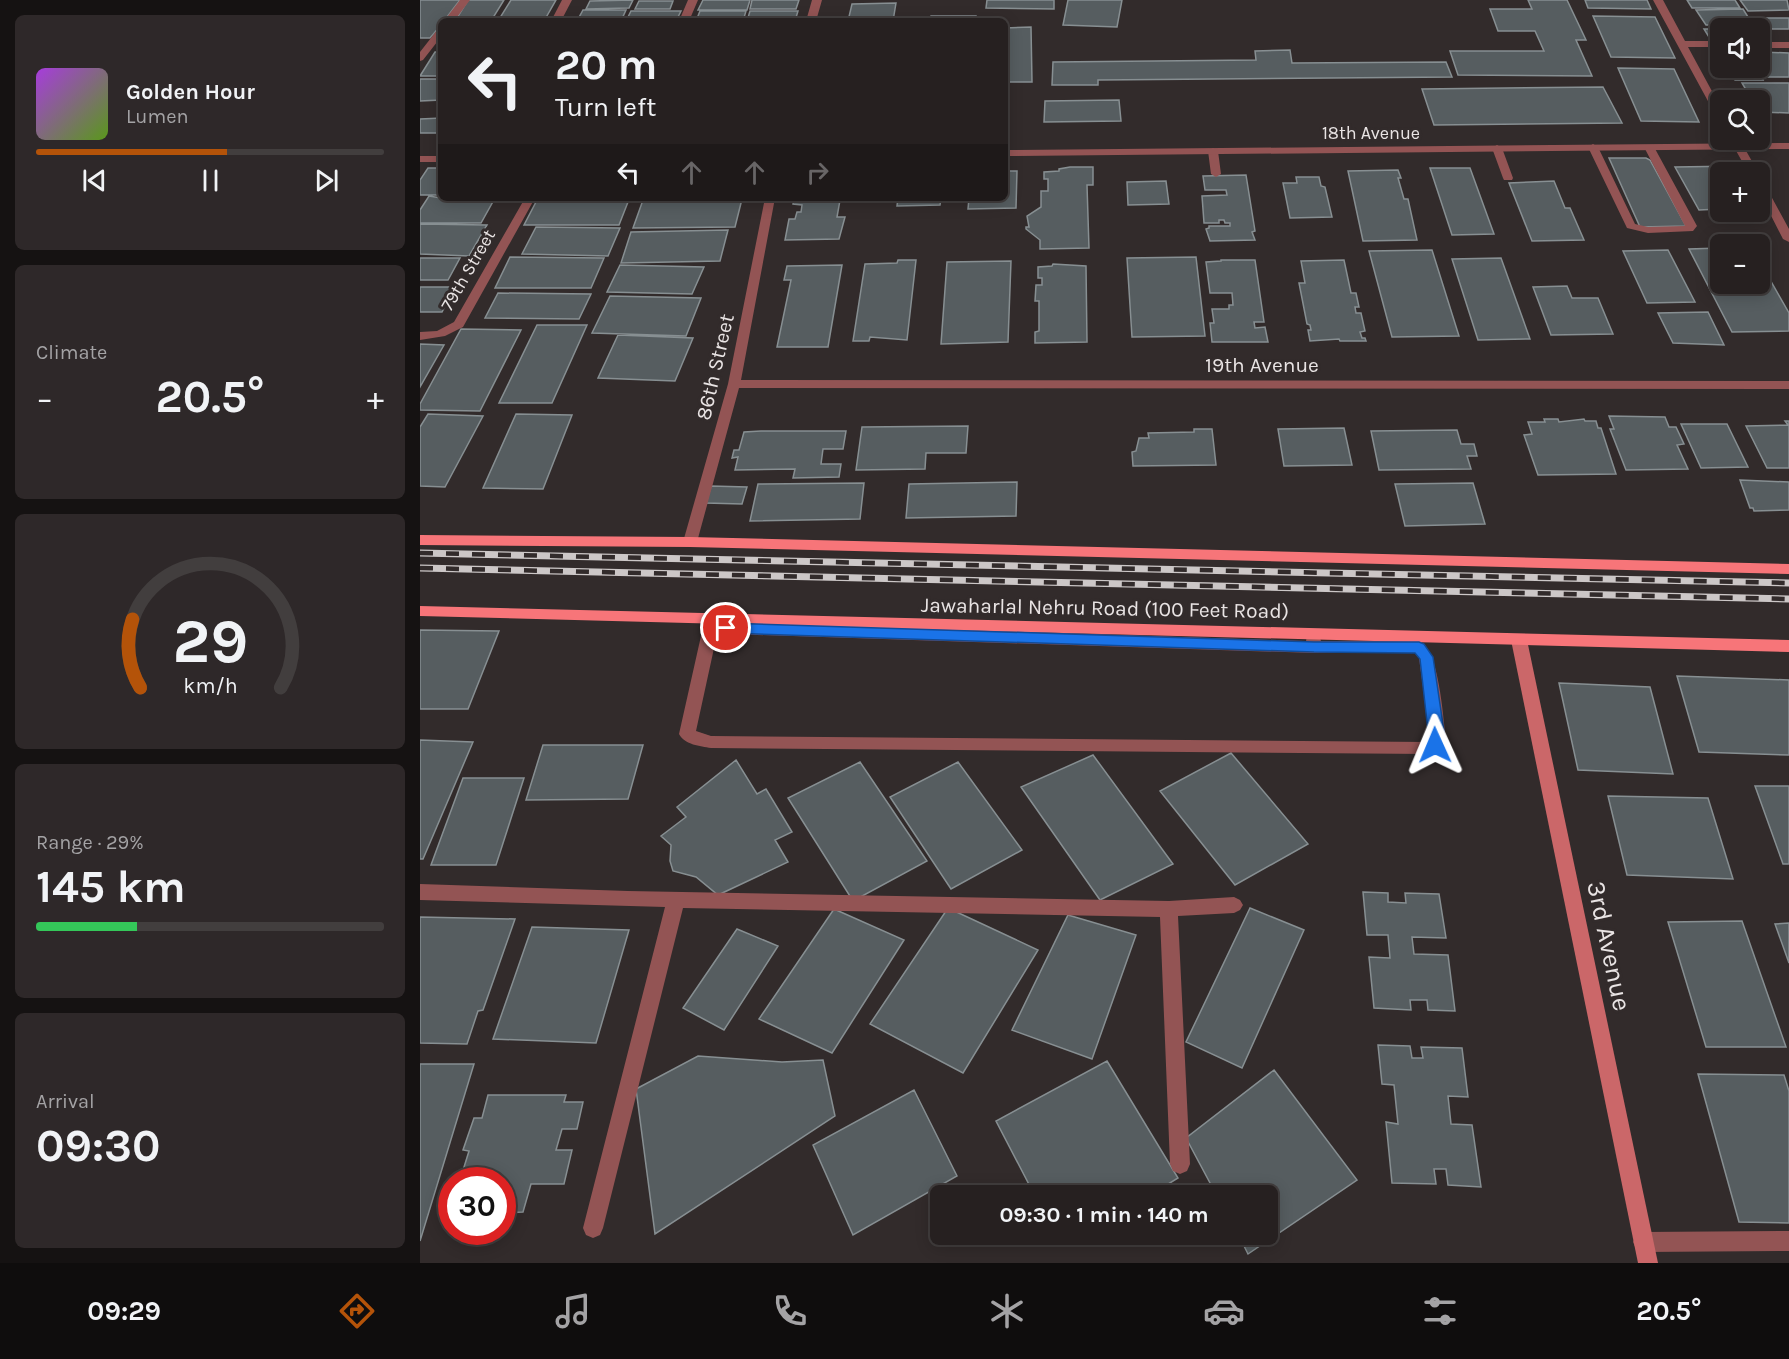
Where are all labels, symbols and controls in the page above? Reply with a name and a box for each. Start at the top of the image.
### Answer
map controls [1710,18,1770,294]
button: sound [1710,18,1770,78]
text: 20 m [555,40,657,90]
icon: left [456,42,534,120]
text: Golden Hour [126,79,255,105]
button: search [1710,90,1770,150]
text: Turn left [555,91,656,123]
text: Lumen [126,105,189,128]
street label: 18th Avenue [1322,122,1420,144]
icon: left [612,156,645,189]
icon: ahead [675,156,708,189]
icon: ahead [738,156,771,189]
icon: right [801,156,834,189]
button: + [1710,162,1770,222]
icon: previous [78,164,111,197]
icon: pause [194,164,227,197]
icon: next [310,164,343,197]
street label: 79th Street [436,225,500,315]
button: − [1710,234,1770,294]
street label: 86th Street [691,312,739,422]
text: Climate [36,341,107,364]
street label: 19th Avenue [1205,353,1319,377]
text: 20.5° [155,371,265,423]
text: − [36,379,53,417]
text: + [367,379,384,417]
street label: Jawaharlal Nehru Road (100 Feet Road) [921,593,1289,623]
pin [700,602,751,653]
text: 29 [172,606,248,679]
icon: arrive [709,611,742,644]
text: km/h [183,674,237,699]
position arrow [1403,713,1467,777]
text: Range · 29% [36,831,144,854]
text: 145 km [36,861,186,913]
street label: 3rd Avenue [1580,878,1638,1014]
text: Arrival [36,1090,95,1113]
text: 09:30 [36,1120,161,1172]
speed limit sign: 30 [438,1167,516,1245]
text: 09:30 · 1 min · 140 m [999,1202,1209,1228]
icon: directions [336,1290,378,1332]
icon: music [552,1290,594,1332]
icon: phone [769,1290,811,1332]
icon: climate [986,1290,1028,1332]
icon: car [1203,1290,1245,1332]
icon: filters [1419,1290,1461,1332]
text: 09:29 [87,1295,161,1327]
text: 20.5° [1636,1295,1702,1327]

